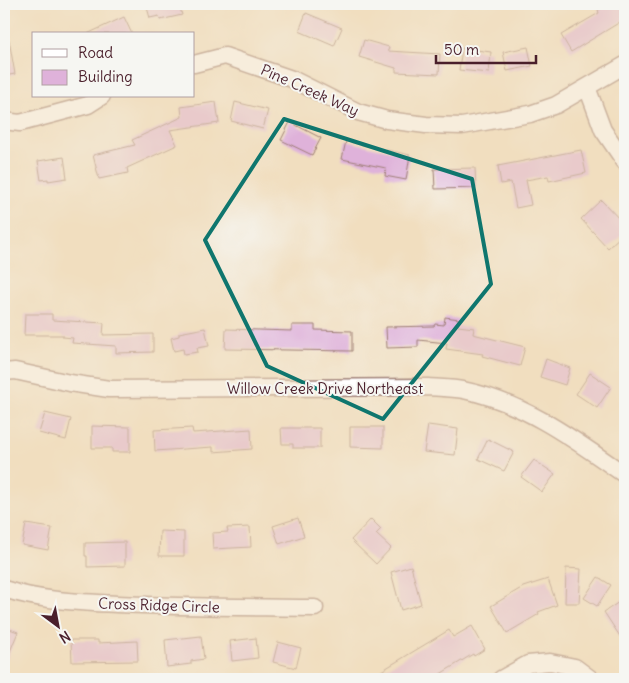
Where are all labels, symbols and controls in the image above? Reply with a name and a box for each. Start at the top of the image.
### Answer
legend [32,32,195,98]
scale bar [436,32,536,64]
text: 50 m [444,40,479,59]
text: Road [78,43,113,62]
street label: Pine Creek Way [258,60,362,120]
text: Building [78,67,133,86]
street label: Willow Creek Drive Northeast [227,379,423,398]
street label: Cross Ridge Circle [98,593,220,617]
north arrow [32,600,82,650]
text: N [56,627,74,647]

